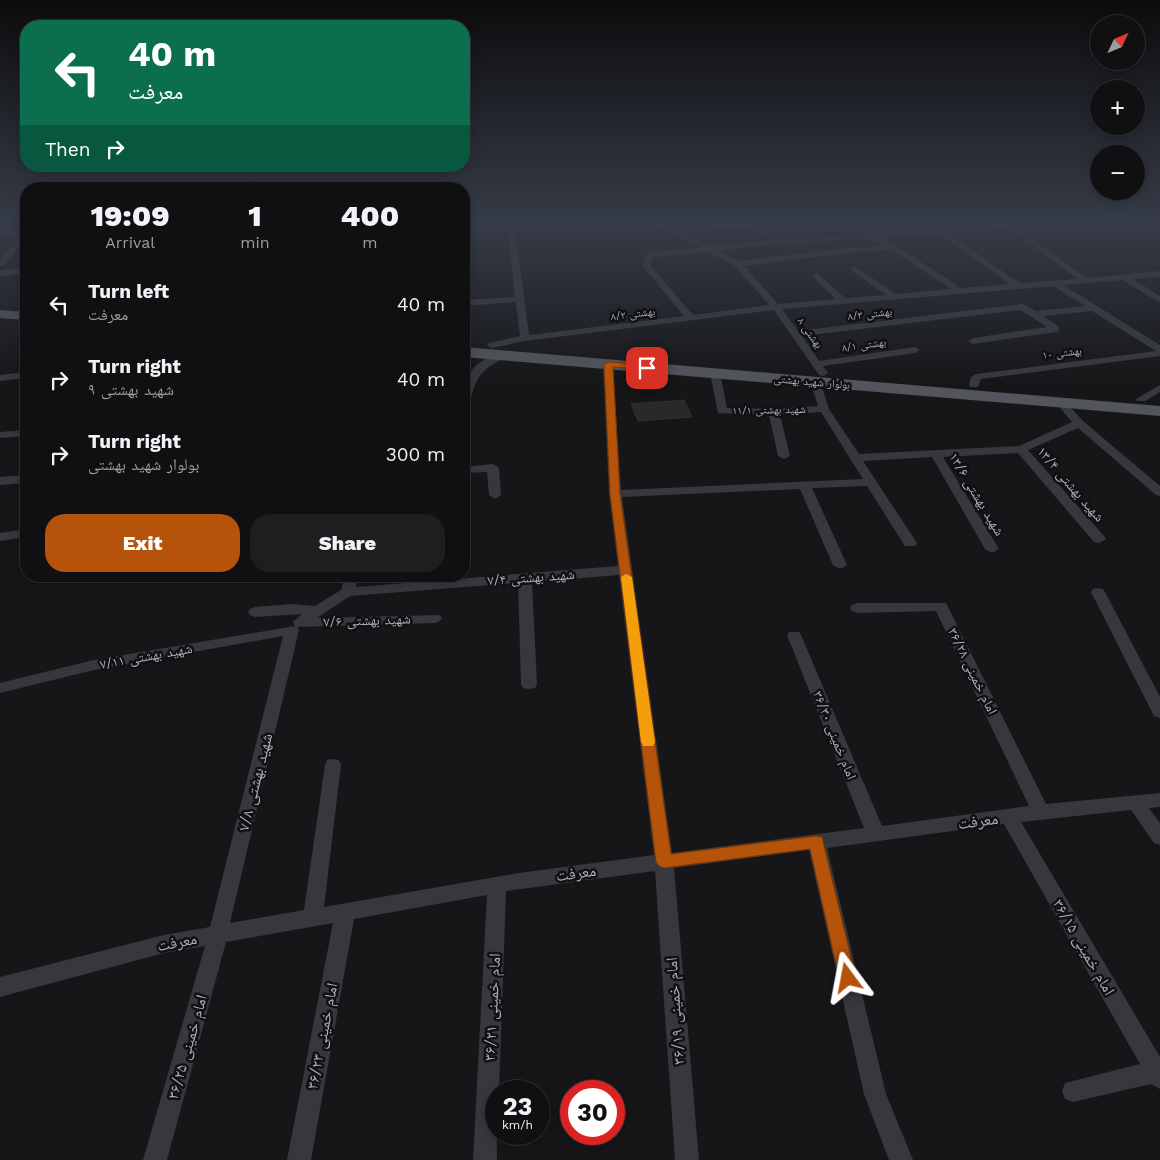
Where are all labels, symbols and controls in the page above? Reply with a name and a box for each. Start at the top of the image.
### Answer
north arrow [1090,15,1145,70]
map controls [1090,15,1145,200]
text: 40 m [128,33,216,75]
icon: left [45,40,110,105]
text: معرفت [128,79,183,104]
button: + [1090,80,1145,135]
icon: right [101,135,129,163]
text: Then [45,138,91,161]
button: − [1090,145,1145,200]
text: 19:09 [91,198,170,233]
text: 1 [248,198,262,233]
text: 400 [340,198,399,233]
text: Arrival [105,233,155,252]
text: min [240,233,270,252]
text: m [362,233,377,252]
text: Turn left [88,280,169,303]
icon: left [45,291,73,319]
text: 40 m [397,293,445,316]
text: معرفت [88,305,128,324]
street label: بهشتی ۸/۲ [610,305,656,323]
street label: بهشتی ۸/۳ [847,305,893,323]
street label: ۸ بهشتی [795,315,825,351]
street label: بهشتی ۸/۱ [841,335,887,355]
street label: بهشتی ۱۰ [1042,344,1082,362]
pin [626,347,668,389]
icon: arrive [633,354,661,382]
text: Turn right [88,355,181,378]
icon: right [45,366,73,394]
text: 40 m [397,368,445,391]
street label: بولوار شهید بهشتی [773,372,851,392]
text: شهید بهشتی ۹ [88,380,174,399]
street label: شهید بهشتی ۱۱/۱ [732,403,806,417]
text: Turn right [88,430,181,453]
icon: right [45,441,73,469]
text: 300 m [386,443,445,466]
street label: شهید بهشتی ۱۳/۴ [1033,443,1108,525]
street label: شهید بهشتی ۱۳/۶ [945,450,1008,539]
text: بولوار شهید بهشتی [88,455,200,474]
button: Exit [45,514,240,572]
button: Share [250,514,445,572]
street label: شهید بهشتی ۷/۴ [487,566,575,589]
street label: شهید بهشتی ۷/۶ [323,610,411,631]
street label: امام خمینی ۳۶/۲۸ [943,625,1001,718]
street label: شهید بهشتی ۷/۱۱ [98,640,194,673]
street label: امام خمینی ۳۶/۳۰ [808,688,860,782]
street label: شهید بهشتی ۷/۸ [234,731,277,833]
street label: معرفت [957,809,999,833]
street label: معرفت [555,861,597,885]
street label: امام خمینی ۳۶/۱۵ [1048,896,1119,999]
street label: معرفت [155,929,199,955]
position arrow [821,951,873,1003]
street label: امام خمینی ۳۶/۲۱ [480,953,505,1061]
street label: امام خمینی ۳۶/۱۹ [662,956,689,1065]
street label: امام خمینی ۳۶/۲۳ [302,981,343,1091]
street label: امام خمینی ۳۶/۲۵ [163,993,212,1102]
speed limit sign: 30 [560,1080,625,1145]
text: 23 [503,1092,532,1121]
text: km/h [502,1118,533,1132]

